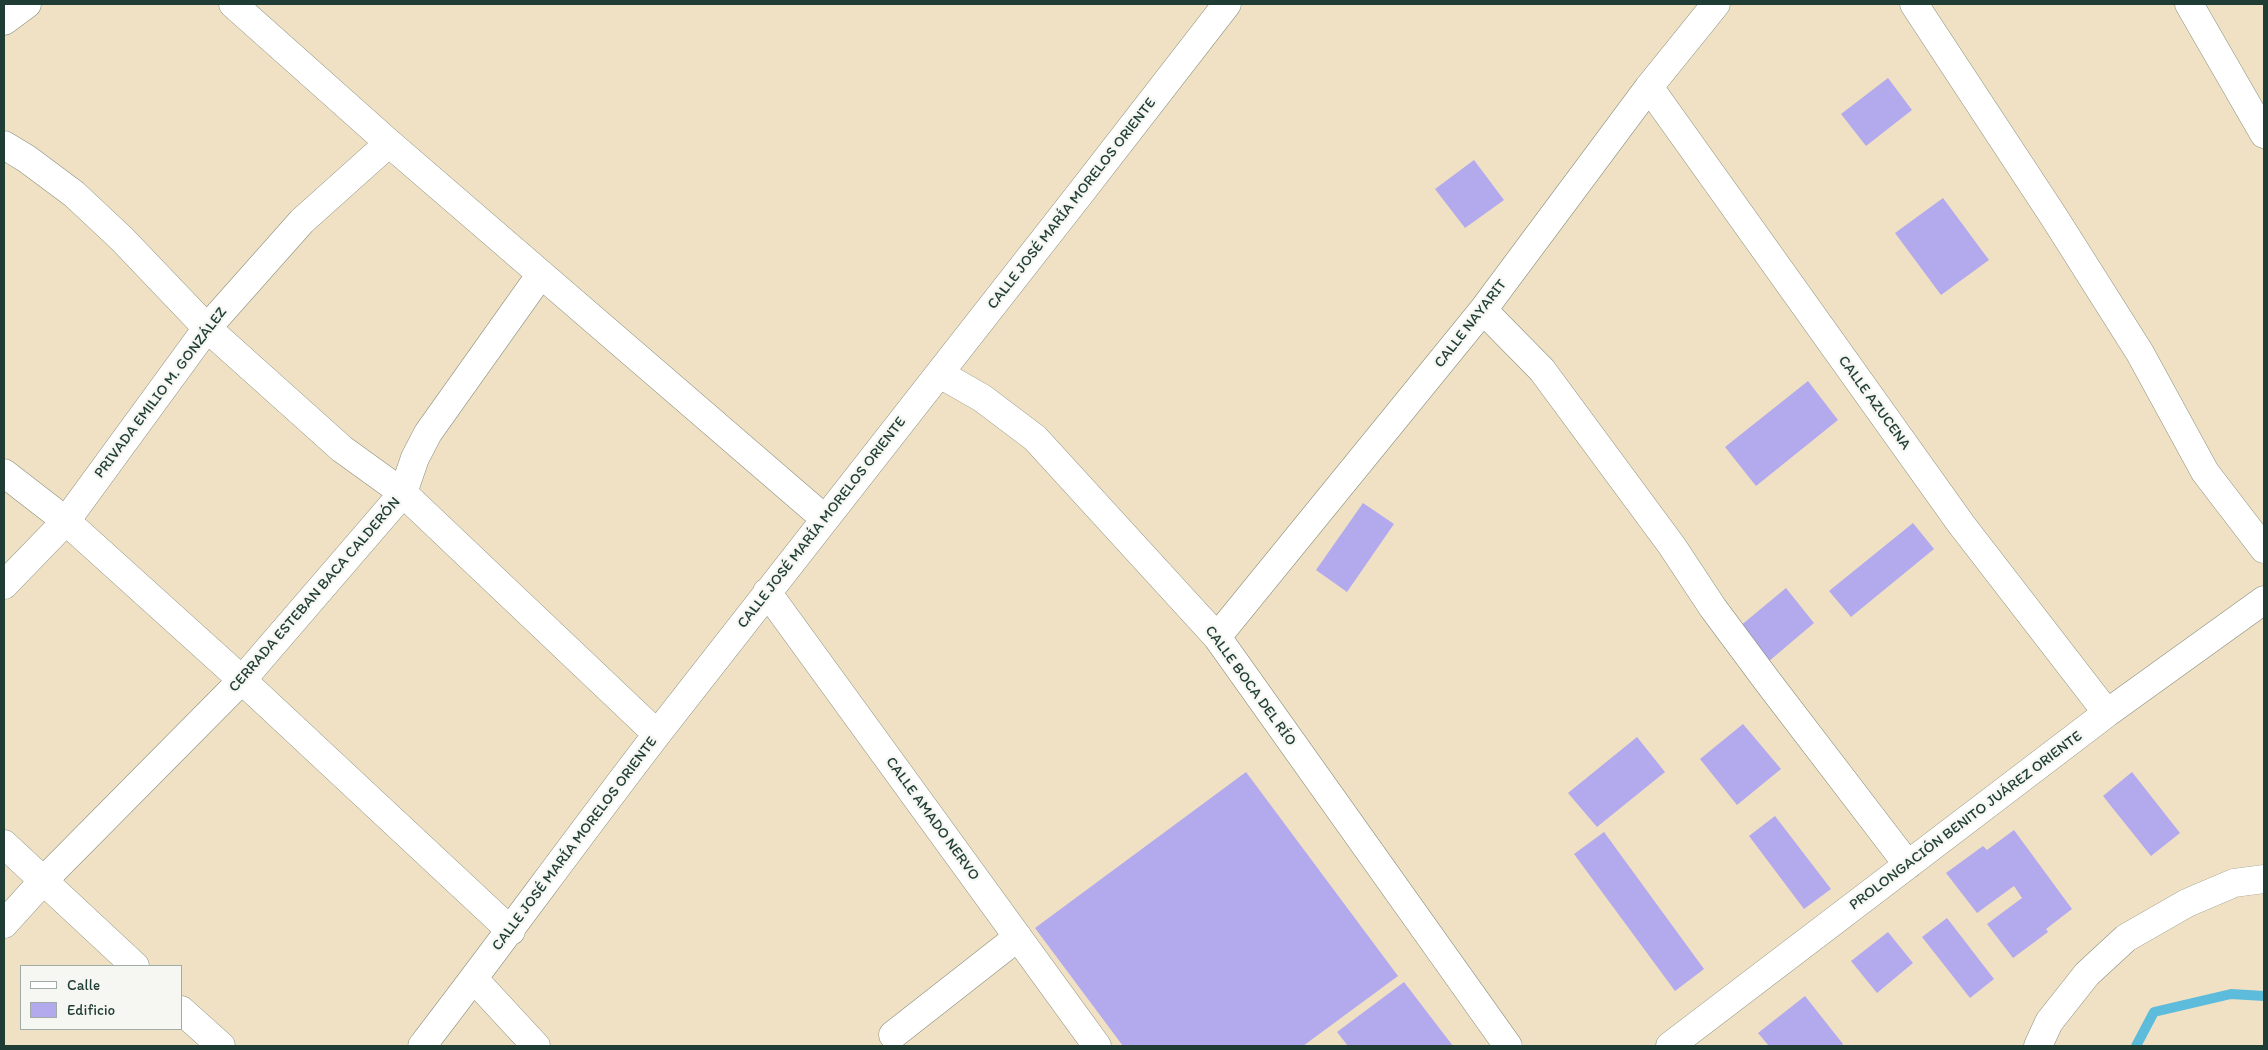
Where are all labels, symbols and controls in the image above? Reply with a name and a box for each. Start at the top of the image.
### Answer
street label: CALLE JOSÉ MARÍA MORELOS ORIENTE [984,95,1160,313]
street label: CALLE NAYARIT [1431,276,1511,372]
street label: PRIVADA EMILIO M. GONZÁLEZ [91,304,231,482]
street label: CALLE AZUCENA [1834,352,1914,454]
street label: CALLE JOSÉ MARÍA MORELOS ORIENTE [734,414,910,632]
street label: CERRADA ESTEBAN BACA CALDERÓN [225,494,405,696]
street label: CALLE BOCA DEL RÍO [1200,622,1300,750]
street label: PROLONGACIÓN BENITO JUÁREZ ORIENTE [1846,728,2086,914]
street label: CALLE JOSÉ MARÍA MORELOS ORIENTE [489,733,661,955]
street label: CALLE AMADO NERVO [881,754,983,884]
legend [20,965,182,1030]
text: Calle [67,976,100,994]
text: Edificio [67,1001,115,1019]

